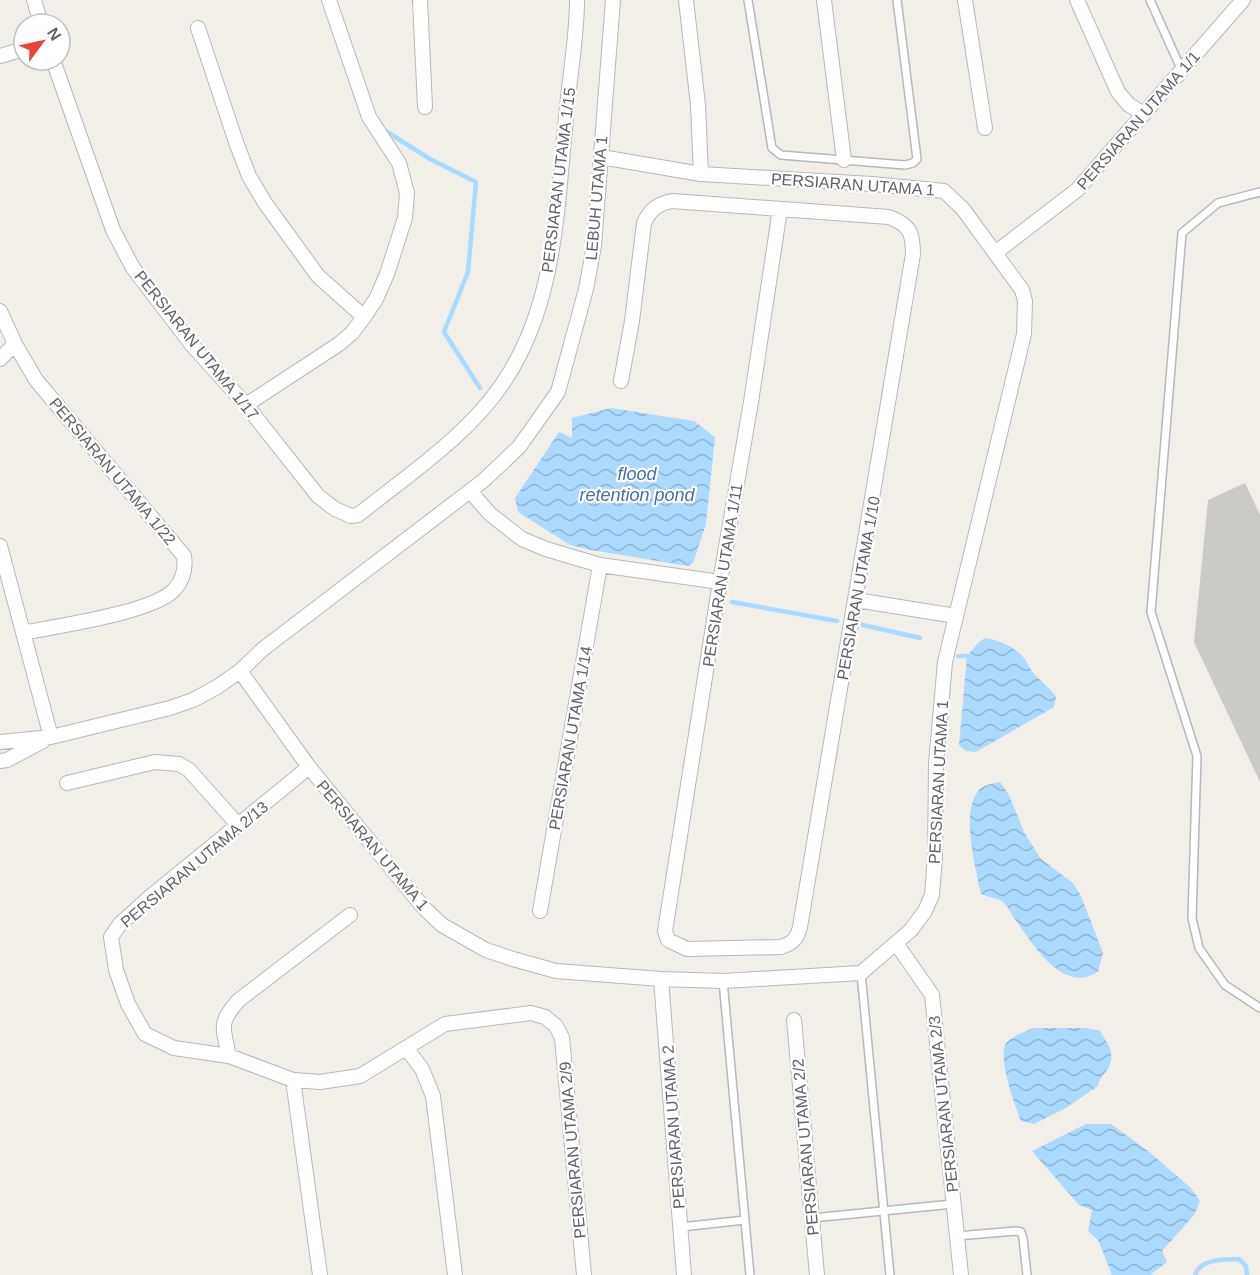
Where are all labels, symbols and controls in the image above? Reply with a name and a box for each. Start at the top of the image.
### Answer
north arrow [12,12,72,72]
text: N [44,25,64,44]
street label: PERSIARAN UTAMA 1/1 [1074,48,1203,193]
street label: PERSIARAN UTAMA 1/15 [539,86,578,274]
street label: LEBUH UTAMA 1 [583,135,610,261]
street label: PERSIARAN UTAMA 1 [770,170,936,199]
street label: PERSIARAN UTAMA 1/17 [131,268,262,423]
street label: PERSIARAN UTAMA 1/22 [46,394,179,548]
water label: flood retention pond [579,464,696,505]
street label: PERSIARAN UTAMA 1/11 [700,482,745,668]
street label: PERSIARAN UTAMA 1/10 [834,495,883,681]
street label: PERSIARAN UTAMA 1/14 [546,645,595,831]
street label: PERSIARAN UTAMA 1 [926,699,951,864]
street label: PERSIARAN UTAMA 1 [313,777,432,914]
street label: PERSIARAN UTAMA 2/13 [117,798,271,931]
street label: PERSIARAN UTAMA 2/3 [926,1015,961,1193]
street label: PERSIARAN UTAMA 2 [659,1044,688,1209]
street label: PERSIARAN UTAMA 2/2 [789,1058,822,1236]
street label: PERSIARAN UTAMA 2/9 [556,1061,589,1239]

